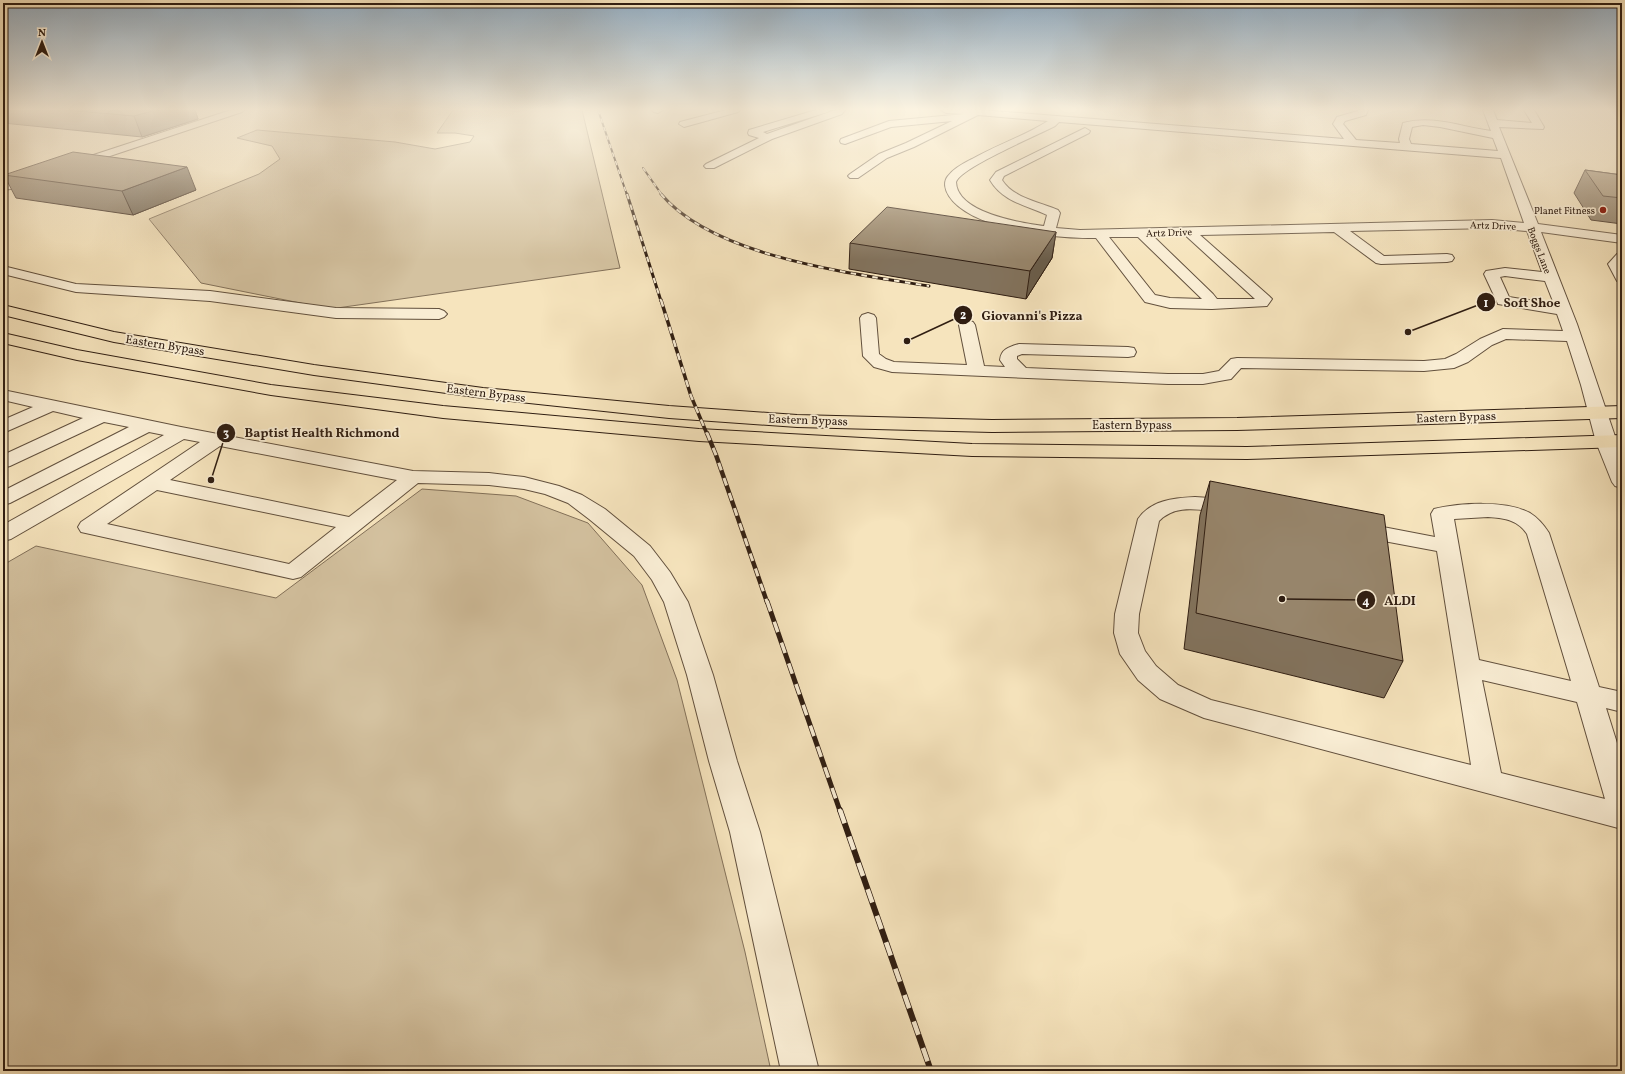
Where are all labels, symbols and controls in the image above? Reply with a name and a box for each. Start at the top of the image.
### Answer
north arrow [22,22,62,62]
text: N [38,26,46,41]
place label: Planet Fitness [1534,204,1595,218]
marker: Planet Fitness [1598,205,1608,215]
street label: Artz Drive [1470,218,1517,234]
street label: Artz Drive [1146,225,1193,241]
street label: Boggs Lane [1524,225,1555,276]
callout: Soft Shoe [1476,290,1569,315]
text: Soft Shoe [1504,295,1561,313]
text: 1 [1484,296,1489,312]
callout: Giovanni's Pizza [953,303,1091,328]
text: 2 [960,308,966,324]
text: Giovanni's Pizza [981,308,1083,326]
street label: Eastern Bypass [124,332,206,360]
street label: Eastern Bypass [445,381,526,407]
street label: Eastern Bypass [1416,409,1496,427]
street label: Eastern Bypass [768,412,848,430]
street label: Eastern Bypass [1092,418,1172,434]
callout: Baptist Health Richmond [216,420,407,445]
text: Baptist Health Richmond [244,425,400,443]
text: 3 [223,426,229,442]
callout: ALDI [1356,588,1424,613]
text: ALDI [1384,593,1416,611]
text: 4 [1362,594,1370,610]

